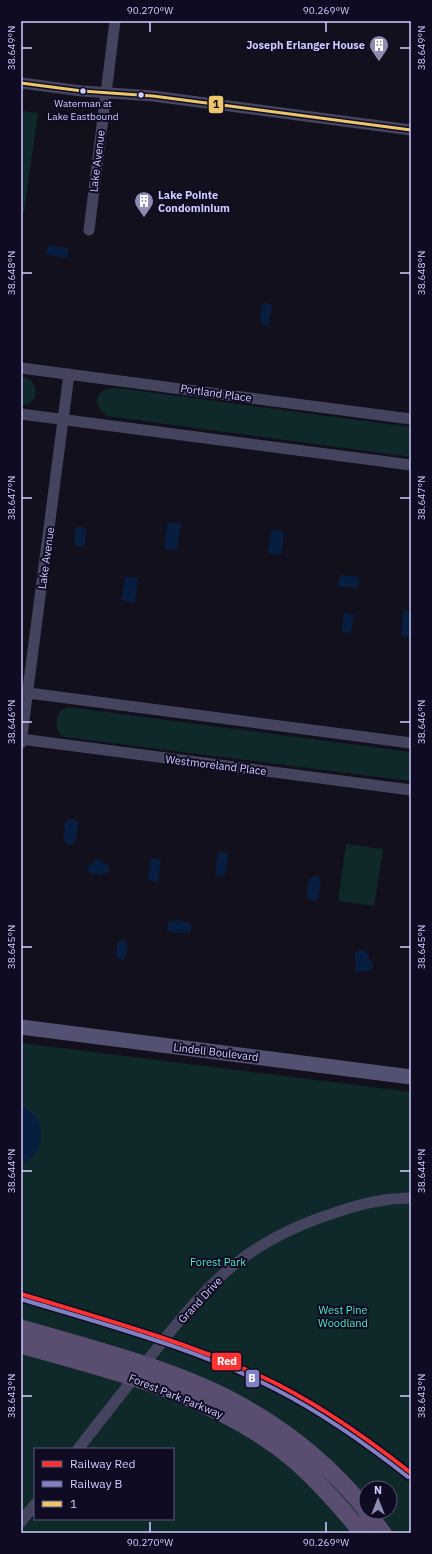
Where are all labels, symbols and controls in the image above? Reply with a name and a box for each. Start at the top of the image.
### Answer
text: 90.270°W [127,4,173,17]
text: 90.269°W [303,4,349,17]
text: 38.649°N [5,26,18,70]
text: 38.649°N [415,26,428,70]
building icon: Joseph Erlanger House [368,34,390,62]
place label: Joseph Erlanger House [246,38,365,52]
marker: Waterman at Lake Eastbound [78,86,88,96]
unlabelled marker [136,90,146,100]
line badge: 1 [208,95,224,114]
place label: Waterman at Lake Eastbound [47,97,119,123]
text: 1 [213,97,220,111]
street label: Lake Avenue [86,129,108,193]
place label: Lake Pointe Condominium [158,188,230,215]
building icon: Lake Pointe Condominium [133,190,155,218]
text: 38.648°N [5,251,18,295]
text: 38.648°N [415,251,428,295]
street label: Portland Place [180,381,252,405]
text: 38.647°N [5,476,18,520]
text: 38.647°N [415,476,428,520]
street label: Lake Avenue [35,526,57,590]
text: 38.646°N [5,700,18,744]
text: 38.646°N [415,700,428,744]
street label: Westmoreland Place [165,752,267,778]
text: 38.645°N [5,925,18,969]
text: 38.645°N [415,925,428,969]
street label: Lindell Boulevard [173,1040,259,1064]
text: 38.644°N [5,1149,18,1193]
text: 38.644°N [415,1149,428,1193]
park label: Forest Park [190,1255,246,1269]
street label: Grand Drive [175,1274,225,1326]
park label: West Pine Woodland [318,1303,368,1330]
line badge: Red [211,1352,242,1371]
text: Red [217,1354,237,1368]
line badge: B [245,1369,260,1388]
street label: Forest Park Parkway [127,1371,226,1422]
text: B [248,1371,256,1385]
text: 38.643°N [5,1374,18,1418]
text: 38.643°N [415,1374,428,1418]
legend [34,1448,174,1520]
text: Railway Red [70,1456,136,1471]
text: Railway B [70,1476,122,1491]
north arrow [358,1480,398,1520]
text: N [374,1483,382,1497]
text: 1 [70,1496,77,1511]
text: 90.270°W [127,1536,173,1549]
text: 90.269°W [303,1536,349,1549]

